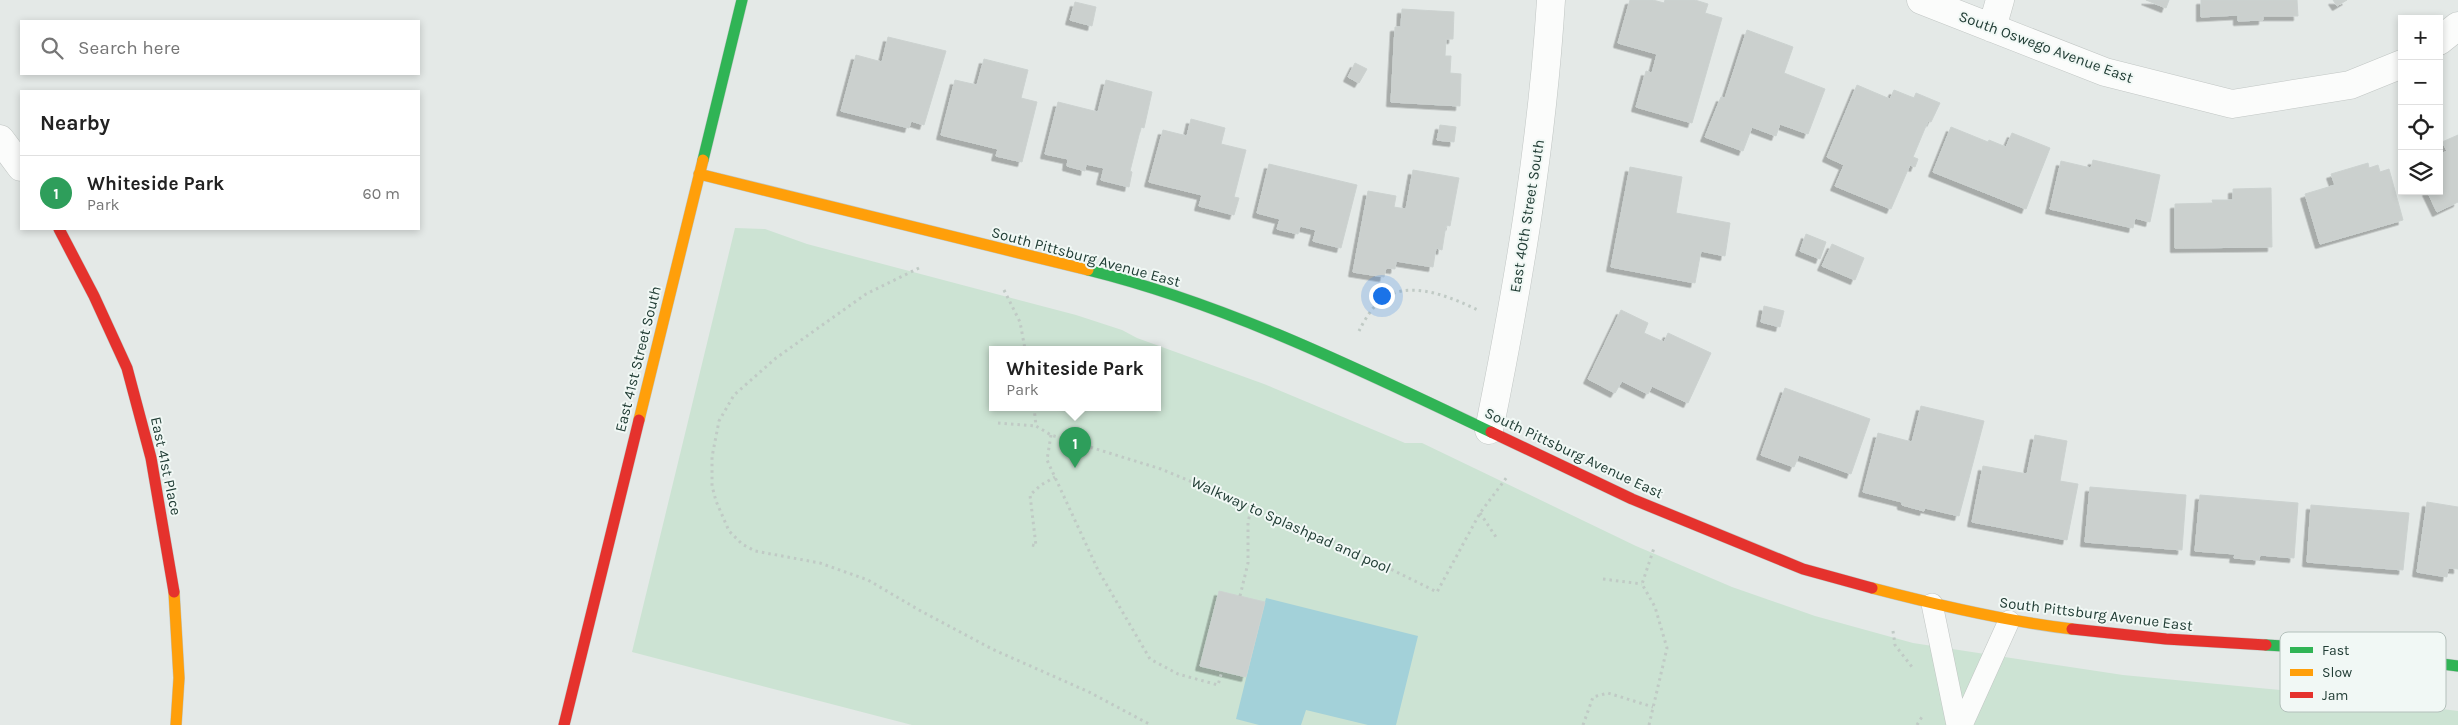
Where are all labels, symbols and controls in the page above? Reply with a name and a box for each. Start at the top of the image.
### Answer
street label: South Oswego Avenue East [1956,7,2136,87]
map controls [2398,15,2443,195]
button: + [2398,15,2443,60]
search box [20,20,420,75]
icon: search [38,34,66,62]
text: Search here [78,37,180,59]
button: − [2398,60,2443,105]
button: locate [2398,105,2443,150]
text: Nearby [40,111,110,135]
street label: East 40th Street South [1506,138,1548,294]
button: layers [2398,150,2443,195]
text: Whiteside Park [87,173,224,195]
text: 1 [53,184,59,203]
text: 60 m [363,184,400,203]
text: Park [87,195,119,214]
street label: South Pittsburg Avenue East [990,223,1183,291]
your location [1369,283,1395,309]
street label: East 41st Street South [611,284,665,434]
popup [989,346,1161,411]
text: Whiteside Park [1006,358,1144,380]
text: Park [1006,380,1039,399]
street label: South Pittsburg Avenue East [1482,404,1666,502]
street label: East 41st Place [147,415,185,517]
pin: 1 [1059,427,1091,468]
street label: Walkway to Splashpad and pool [1188,473,1394,577]
street label: South Pittsburg Avenue East [1998,593,2194,635]
legend [2280,632,2446,712]
text: Fast [2322,642,2349,659]
text: Slow [2322,664,2352,681]
text: Jam [2322,687,2348,704]

